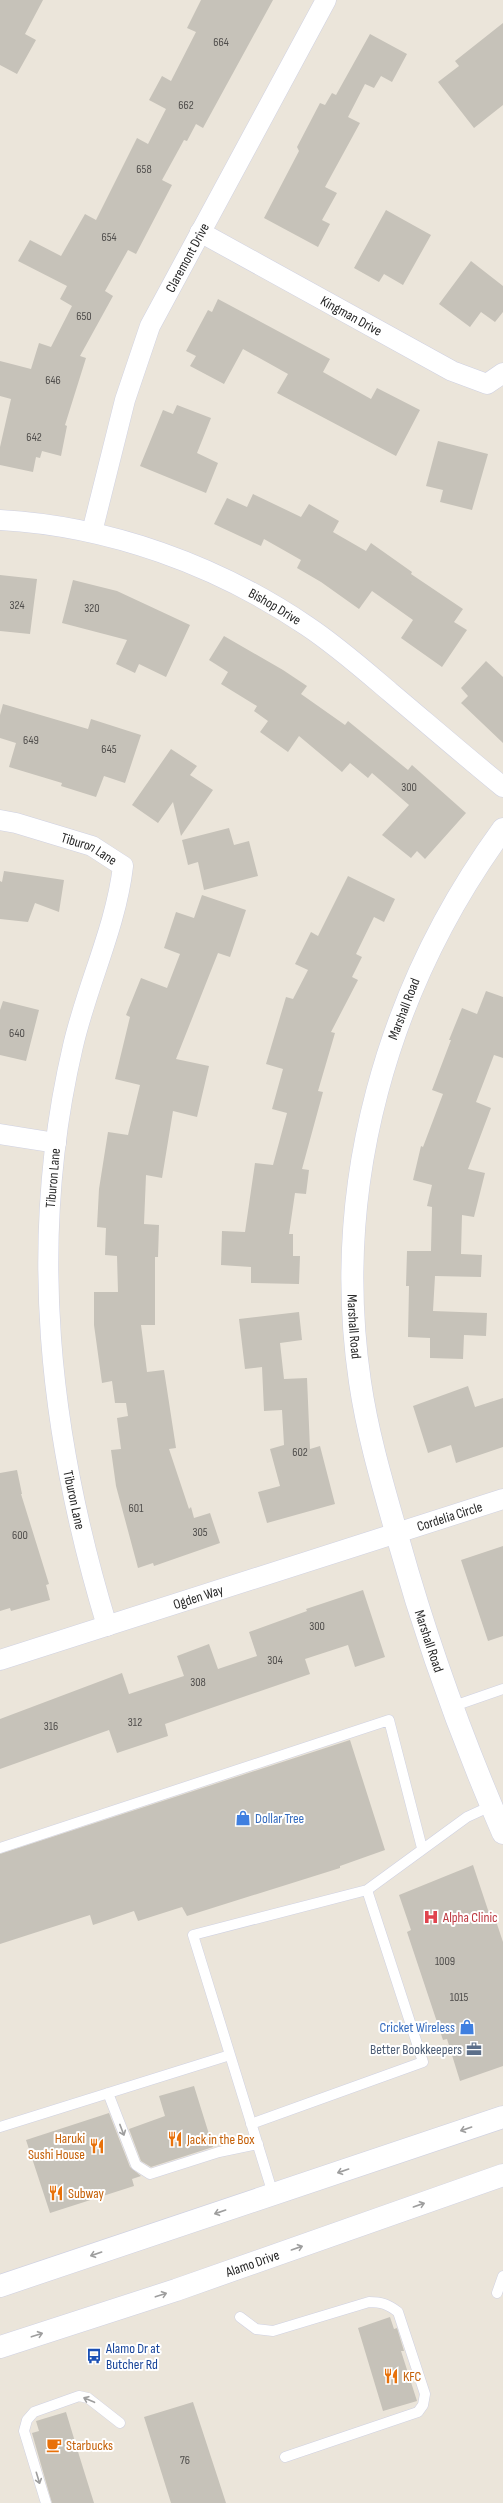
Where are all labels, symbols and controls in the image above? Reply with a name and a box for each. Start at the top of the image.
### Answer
house number: 664 [213,35,229,50]
house number: 662 [178,98,194,113]
house number: 658 [136,162,152,177]
street label: Claremont Drive [161,220,213,295]
house number: 654 [101,230,117,245]
street label: Kingman Drive [318,292,385,339]
house number: 650 [76,309,92,324]
house number: 646 [45,373,61,388]
house number: 642 [26,430,42,445]
street label: Bishop Drive [246,584,305,628]
house number: 324 [10,598,24,613]
house number: 320 [84,601,100,616]
house number: 649 [23,733,39,748]
house number: 645 [101,742,117,757]
house number: 300 [401,780,417,795]
street label: Tiburon Lane [59,829,120,869]
street label: Marshall Road [384,976,424,1042]
house number: 640 [9,1026,25,1041]
street label: Tiburon Lane [42,1147,64,1209]
street label: Marshall Road [344,1294,365,1360]
house number: 602 [292,1445,308,1460]
street label: Tiburon Lane [59,1469,89,1531]
street label: Cordelia Circle [415,1498,484,1535]
house number: 601 [129,1501,144,1516]
house number: 305 [192,1525,208,1540]
house number: 600 [12,1528,28,1543]
street label: Ogden Way [171,1580,226,1613]
street label: Marshall Road [411,1608,448,1675]
house number: 300 [309,1619,325,1634]
house number: 304 [267,1653,283,1668]
house number: 308 [190,1675,206,1690]
house number: 312 [128,1715,142,1730]
house number: 316 [44,1719,58,1734]
shop icon: Dollar Tree [234,1809,252,1827]
place label: Dollar Tree [255,1810,304,1827]
hospital icon: Alpha Clinic [422,1908,440,1926]
place label: Alpha Clinic [442,1909,498,1926]
house number: 1009 [435,1954,455,1969]
house number: 1015 [450,1990,468,2005]
shop icon: Cricket Wireless [458,2018,476,2036]
place label: Cricket Wireless [380,2019,455,2036]
office icon: Better Bookkeepers [465,2040,483,2058]
place label: Better Bookkeepers [370,2041,462,2058]
one-way arrow [119,2123,127,2135]
one-way arrow [460,2126,473,2133]
place label: Haruki Sushi House [28,2130,85,2163]
restaurant icon: Jack in the Box [166,2130,184,2148]
place label: Jack in the Box [186,2131,255,2148]
restaurant icon: Haruki Sushi House [88,2137,106,2155]
one-way arrow [337,2167,349,2175]
restaurant icon: Subway [47,2184,65,2202]
place label: Subway [68,2185,105,2202]
one-way arrow [413,2200,425,2208]
one-way arrow [213,2209,226,2216]
one-way arrow [290,2243,302,2251]
street label: Alamo Drive [222,2246,282,2281]
one-way arrow [91,2250,103,2258]
one-way arrow [154,2291,167,2298]
one-way arrow [30,2331,43,2338]
place label: Alamo Dr at Butcher Rd [105,2340,160,2373]
bus stop icon: Alamo Dr at Butcher Rd [85,2347,103,2365]
restaurant icon: KFC [382,2367,400,2385]
place label: KFC [403,2368,422,2385]
one-way arrow [83,2395,95,2403]
cafe icon: Starbucks [45,2436,63,2454]
place label: Starbucks [66,2437,113,2454]
house number: 76 [180,2453,190,2468]
one-way arrow [35,2472,42,2485]

